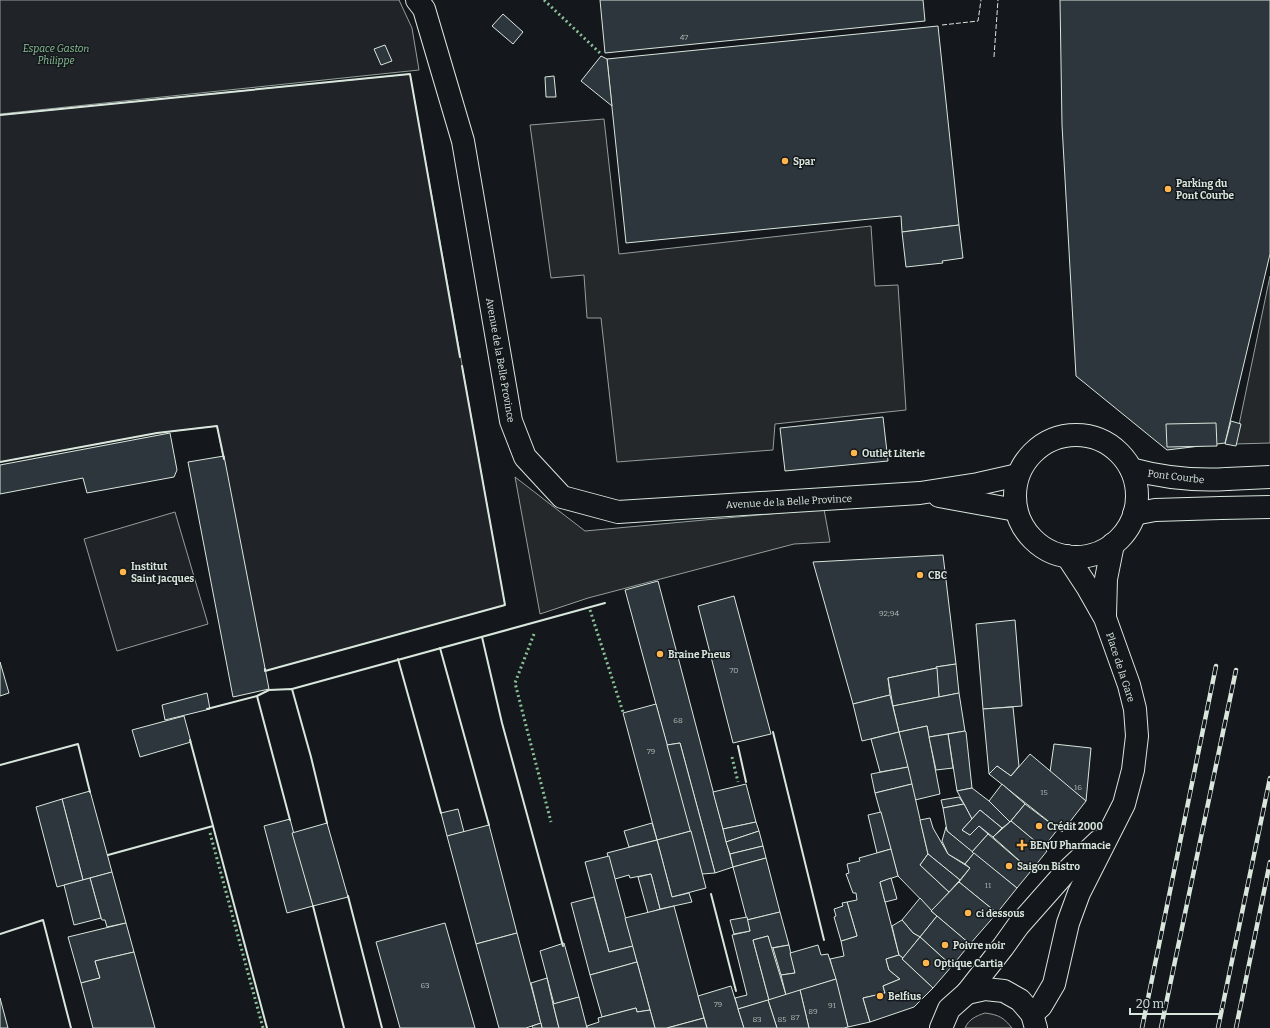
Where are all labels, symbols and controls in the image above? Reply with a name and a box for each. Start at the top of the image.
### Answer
house number: 47 [680,33,688,42]
park label: Espace Gaston Philippe [23,43,89,67]
marker: Spar [780,156,790,166]
place label: Spar [793,156,815,168]
place label: Parking du Pont Courbe [1176,178,1235,202]
marker: Parking du Pont Courbe [1163,184,1173,194]
street label: Avenue de la Belle Province [483,297,517,423]
marker: Outlet Literie [849,448,859,458]
place label: Outlet Literie [862,448,926,460]
street label: Pont Courbe [1147,468,1205,486]
street label: Avenue de la Belle Province [726,493,852,511]
place label: Institut Saint Jacques [131,561,194,585]
marker: Institut Saint Jacques [118,567,128,577]
marker: CBC [915,570,925,580]
place label: CBC [928,570,947,582]
house number: 92;94 [879,609,899,618]
street label: Place de la Gare [1103,631,1137,704]
marker: Braine Pneus [655,649,665,659]
place label: Braine Pneus [668,649,731,661]
house number: 70 [730,666,739,675]
house number: 68 [673,716,683,725]
house number: 79 [647,747,656,756]
house number: 16 [1074,783,1082,792]
house number: 15 [1040,788,1048,797]
place label: Crédit 2000 [1047,820,1103,833]
marker: Crédit 2000 [1034,821,1044,831]
marker: BENU Pharmacie [1017,840,1027,850]
place label: BENU Pharmacie [1030,840,1111,852]
marker: Saigon Bistro [1004,861,1014,871]
place label: Saigon Bistro [1017,861,1080,873]
house number: 11 [985,881,992,890]
marker: ci dessous [963,908,973,918]
place label: ci dessous [976,908,1025,920]
marker: Poivre noir [940,940,950,950]
place label: Poivre noir [953,940,1005,952]
marker: Optique Cartia [921,958,931,968]
place label: Optique Cartia [934,958,1003,970]
house number: 63 [420,981,430,990]
scale bar [1130,990,1222,1016]
marker: Belfius [875,991,885,1001]
place label: Belfius [888,991,921,1003]
text: 20 m [1136,997,1165,1011]
house number: 79 [714,1000,723,1009]
house number: 91 [828,1001,837,1010]
house number: 89 [808,1007,818,1016]
house number: 87 [791,1013,799,1022]
house number: 83 [752,1015,762,1024]
house number: 85 [777,1015,787,1024]

